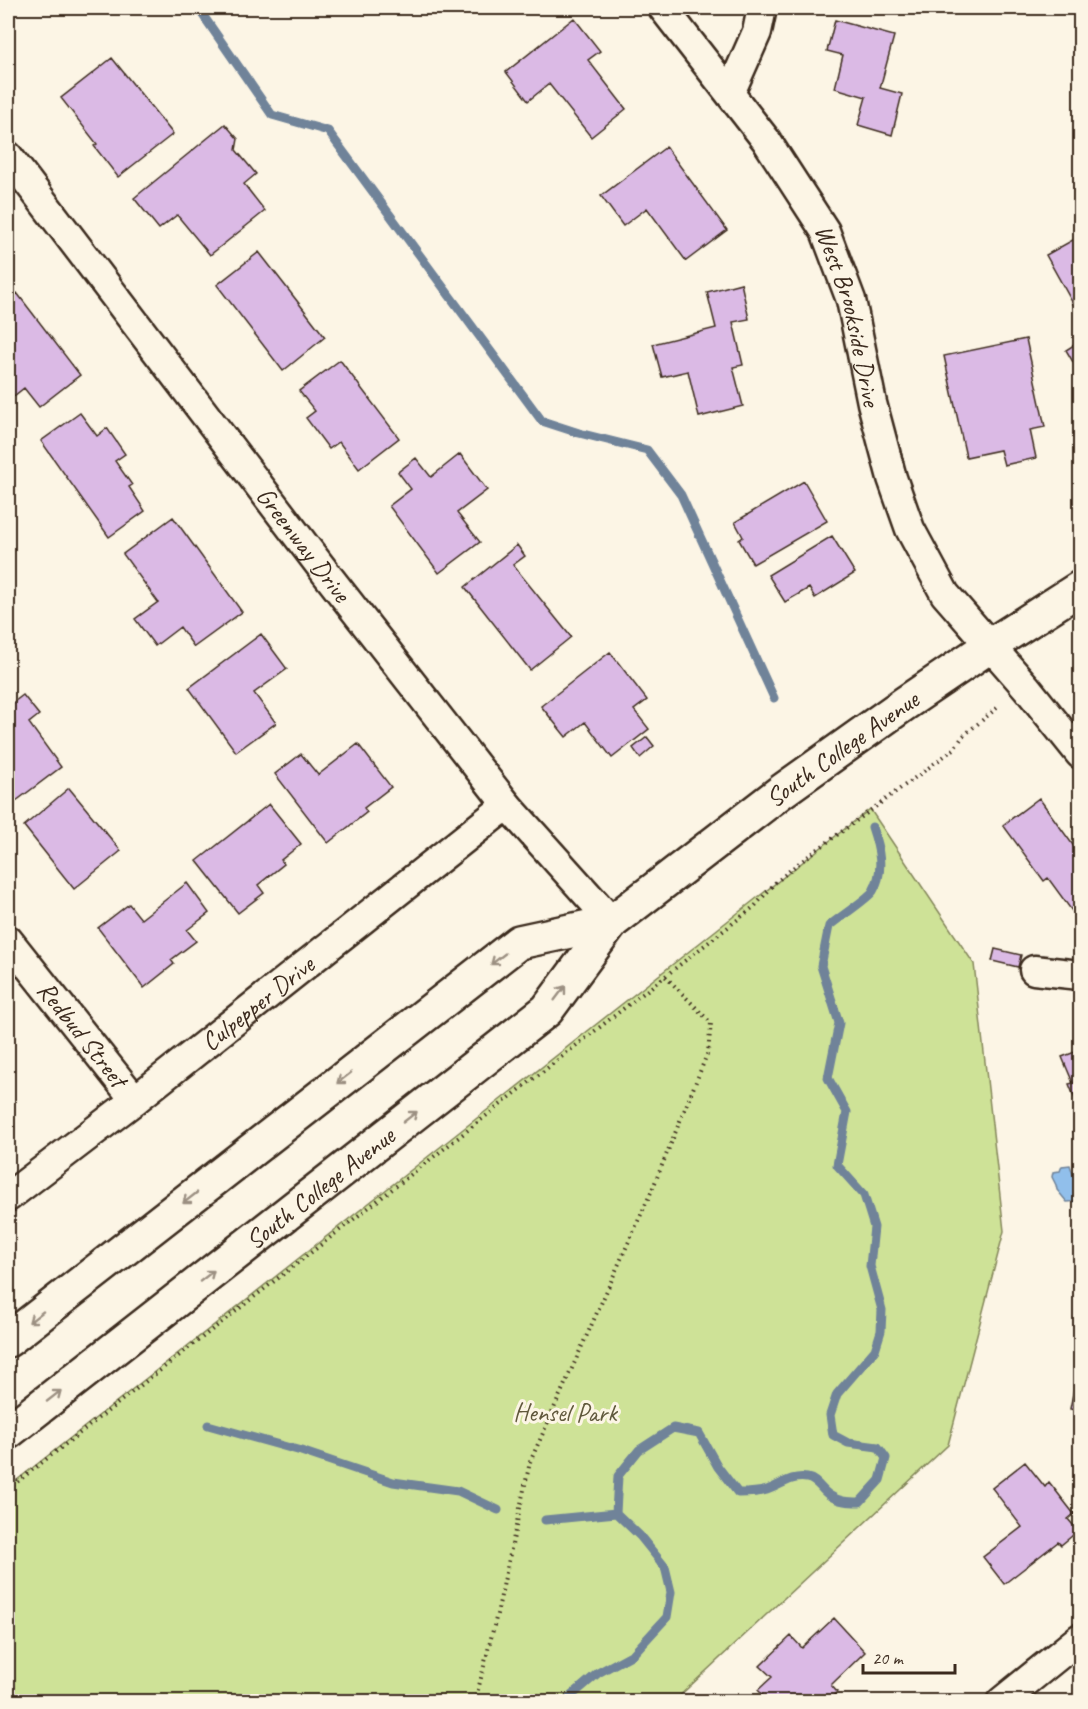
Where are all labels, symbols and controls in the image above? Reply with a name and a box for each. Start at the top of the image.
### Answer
street label: West Brookside Drive [808,220,889,412]
street label: Greenway Drive [249,480,359,610]
street label: South College Avenue [759,682,926,814]
street label: Culpepper Drive [194,947,322,1058]
one-way arrow [491,952,507,965]
street label: Redbud Street [30,974,137,1096]
one-way arrow [553,985,566,1001]
one-way arrow [337,1072,353,1085]
one-way arrow [402,1110,418,1123]
street label: South College Avenue [239,1118,402,1257]
one-way arrow [183,1191,199,1204]
one-way arrow [199,1270,215,1283]
one-way arrow [29,1311,45,1324]
one-way arrow [45,1390,61,1403]
park label: Hensel Park [513,1396,618,1429]
scale bar [863,1637,954,1675]
text: 20 m [872,1647,905,1669]

